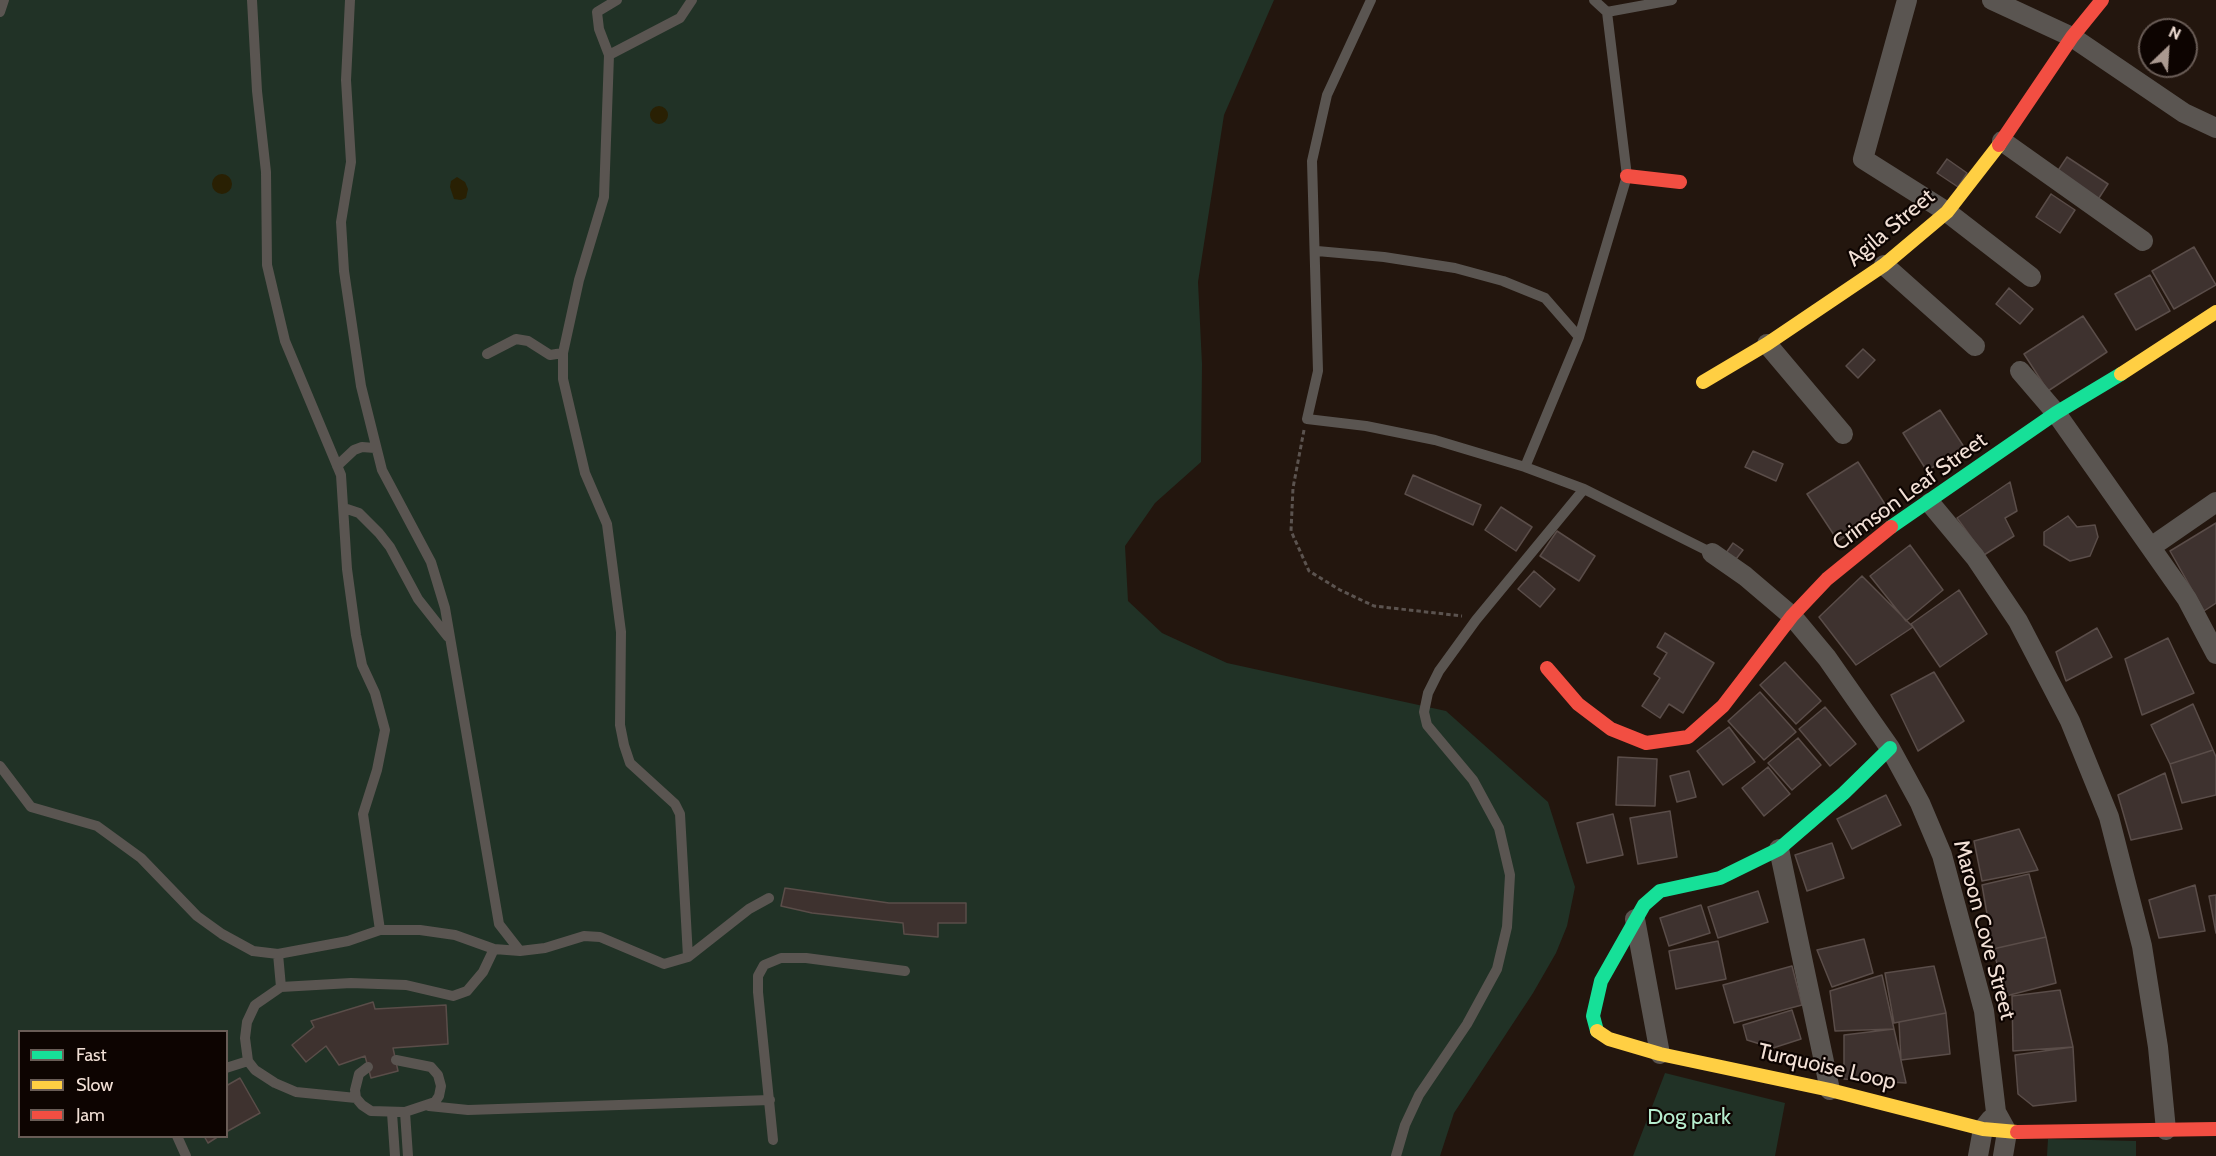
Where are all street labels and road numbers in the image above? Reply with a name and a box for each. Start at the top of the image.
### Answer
street label: Agila Street [1842,184,1940,272]
street label: Crimson Leaf Street [1828,427,1992,557]
street label: Maroon Cove Street [1947,837,2021,1023]
street label: Turquoise Loop [1755,1038,1899,1096]

